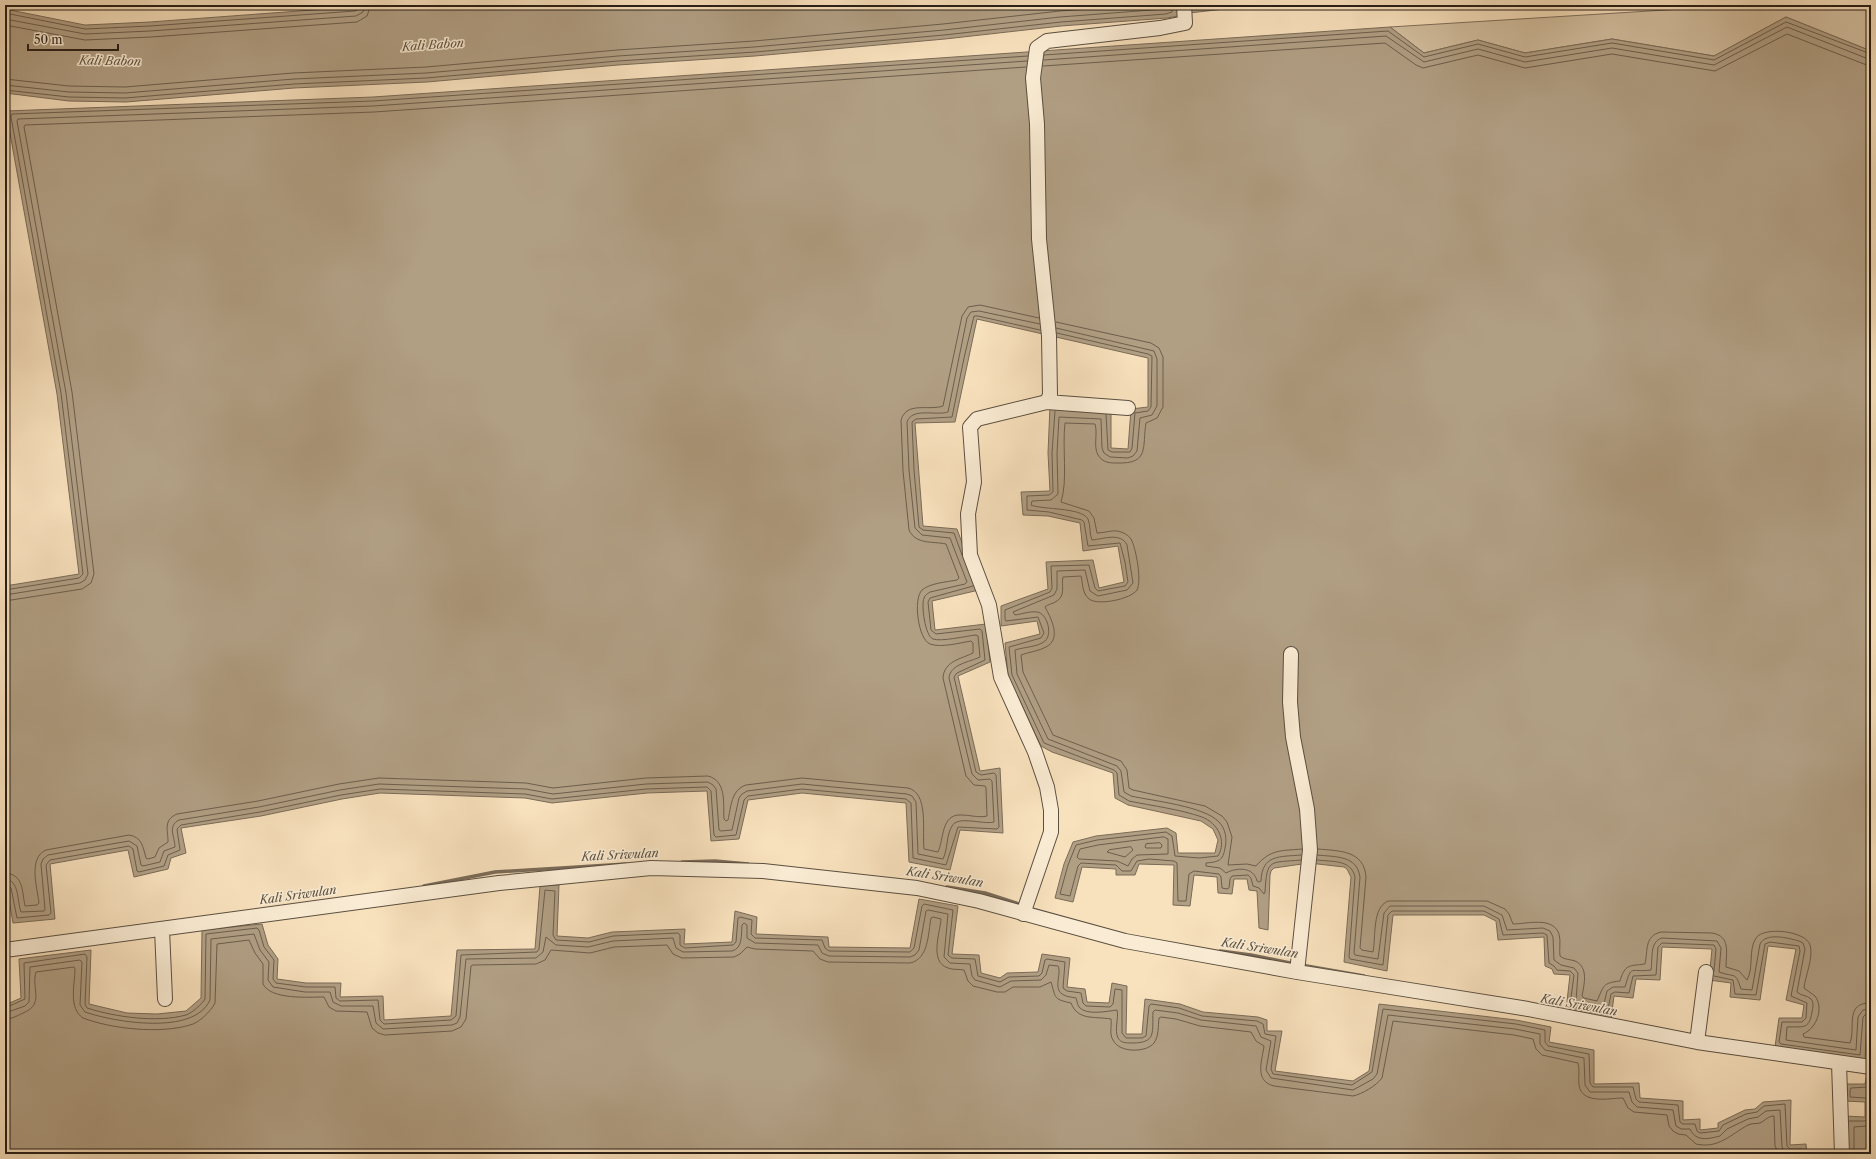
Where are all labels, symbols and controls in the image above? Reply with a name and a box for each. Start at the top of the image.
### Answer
scale bar [28,26,118,52]
text: 50 m [34,32,63,47]
water label: Kali Babon [401,35,464,54]
water label: Kali Babon [78,52,141,69]
water label: Kali Sriwulan [580,845,659,864]
water label: Kali Sriwulan [905,863,985,890]
water label: Kali Sriwulan [257,882,337,907]
water label: Kali Sriwulan [1220,934,1300,961]
water label: Kali Sriwulan [1539,990,1619,1019]

